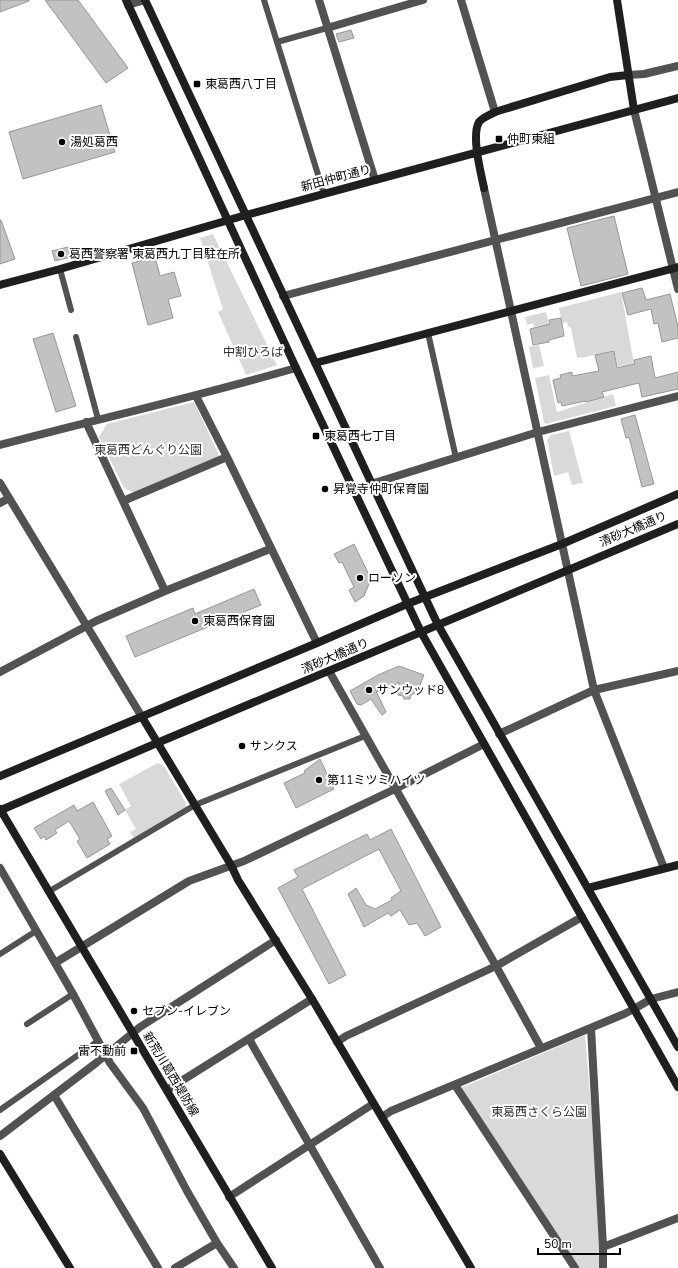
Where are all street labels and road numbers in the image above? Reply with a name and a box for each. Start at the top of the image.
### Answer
street label: 新田仲町通り [299,161,373,195]
street label: 清砂大橋通り [597,508,669,550]
street label: 清砂大橋通り [299,635,371,677]
street label: 新荒川葛西堤防線 [139,1029,203,1119]

